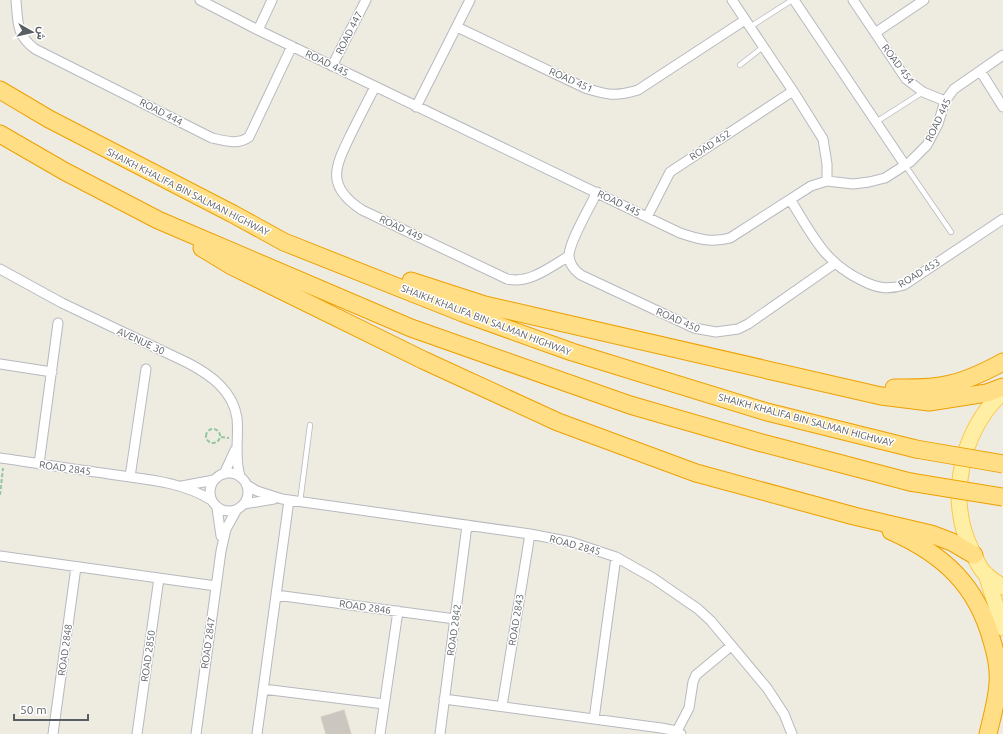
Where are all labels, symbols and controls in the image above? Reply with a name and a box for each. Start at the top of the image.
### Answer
street label: ROAD 447 [334,10,364,56]
north arrow [12,12,52,52]
text: ش [34,26,49,41]
street label: ROAD 454 [880,42,917,86]
street label: ROAD 445 [304,48,350,78]
street label: ROAD 451 [547,65,595,95]
street label: ROAD 444 [138,97,185,128]
street label: ROAD 445 [923,97,953,143]
street label: ROAD 452 [687,128,733,162]
street label: SHAIKH KHALIFA BIN SALMAN HIGHWAY [105,146,271,238]
street label: ROAD 445 [596,188,642,218]
street label: ROAD 449 [378,213,424,243]
street label: ROAD 453 [896,256,942,290]
street label: SHAIKH KHALIFA BIN SALMAN HIGHWAY [399,282,573,358]
street label: ROAD 450 [654,306,702,334]
street label: AVENUE 30 [116,325,167,357]
street label: SHAIKH KHALIFA BIN SALMAN HIGHWAY [717,391,895,449]
street label: ROAD 2845 [38,459,92,477]
street label: ROAD 2845 [548,533,602,557]
street label: ROAD 2843 [506,593,526,647]
street label: ROAD 2846 [338,598,392,616]
street label: ROAD 2842 [445,603,463,657]
street label: ROAD 2847 [199,616,217,670]
street label: ROAD 2848 [56,623,74,677]
street label: ROAD 2850 [139,629,157,683]
scale bar [14,696,88,722]
text: 50 m [20,703,47,716]

